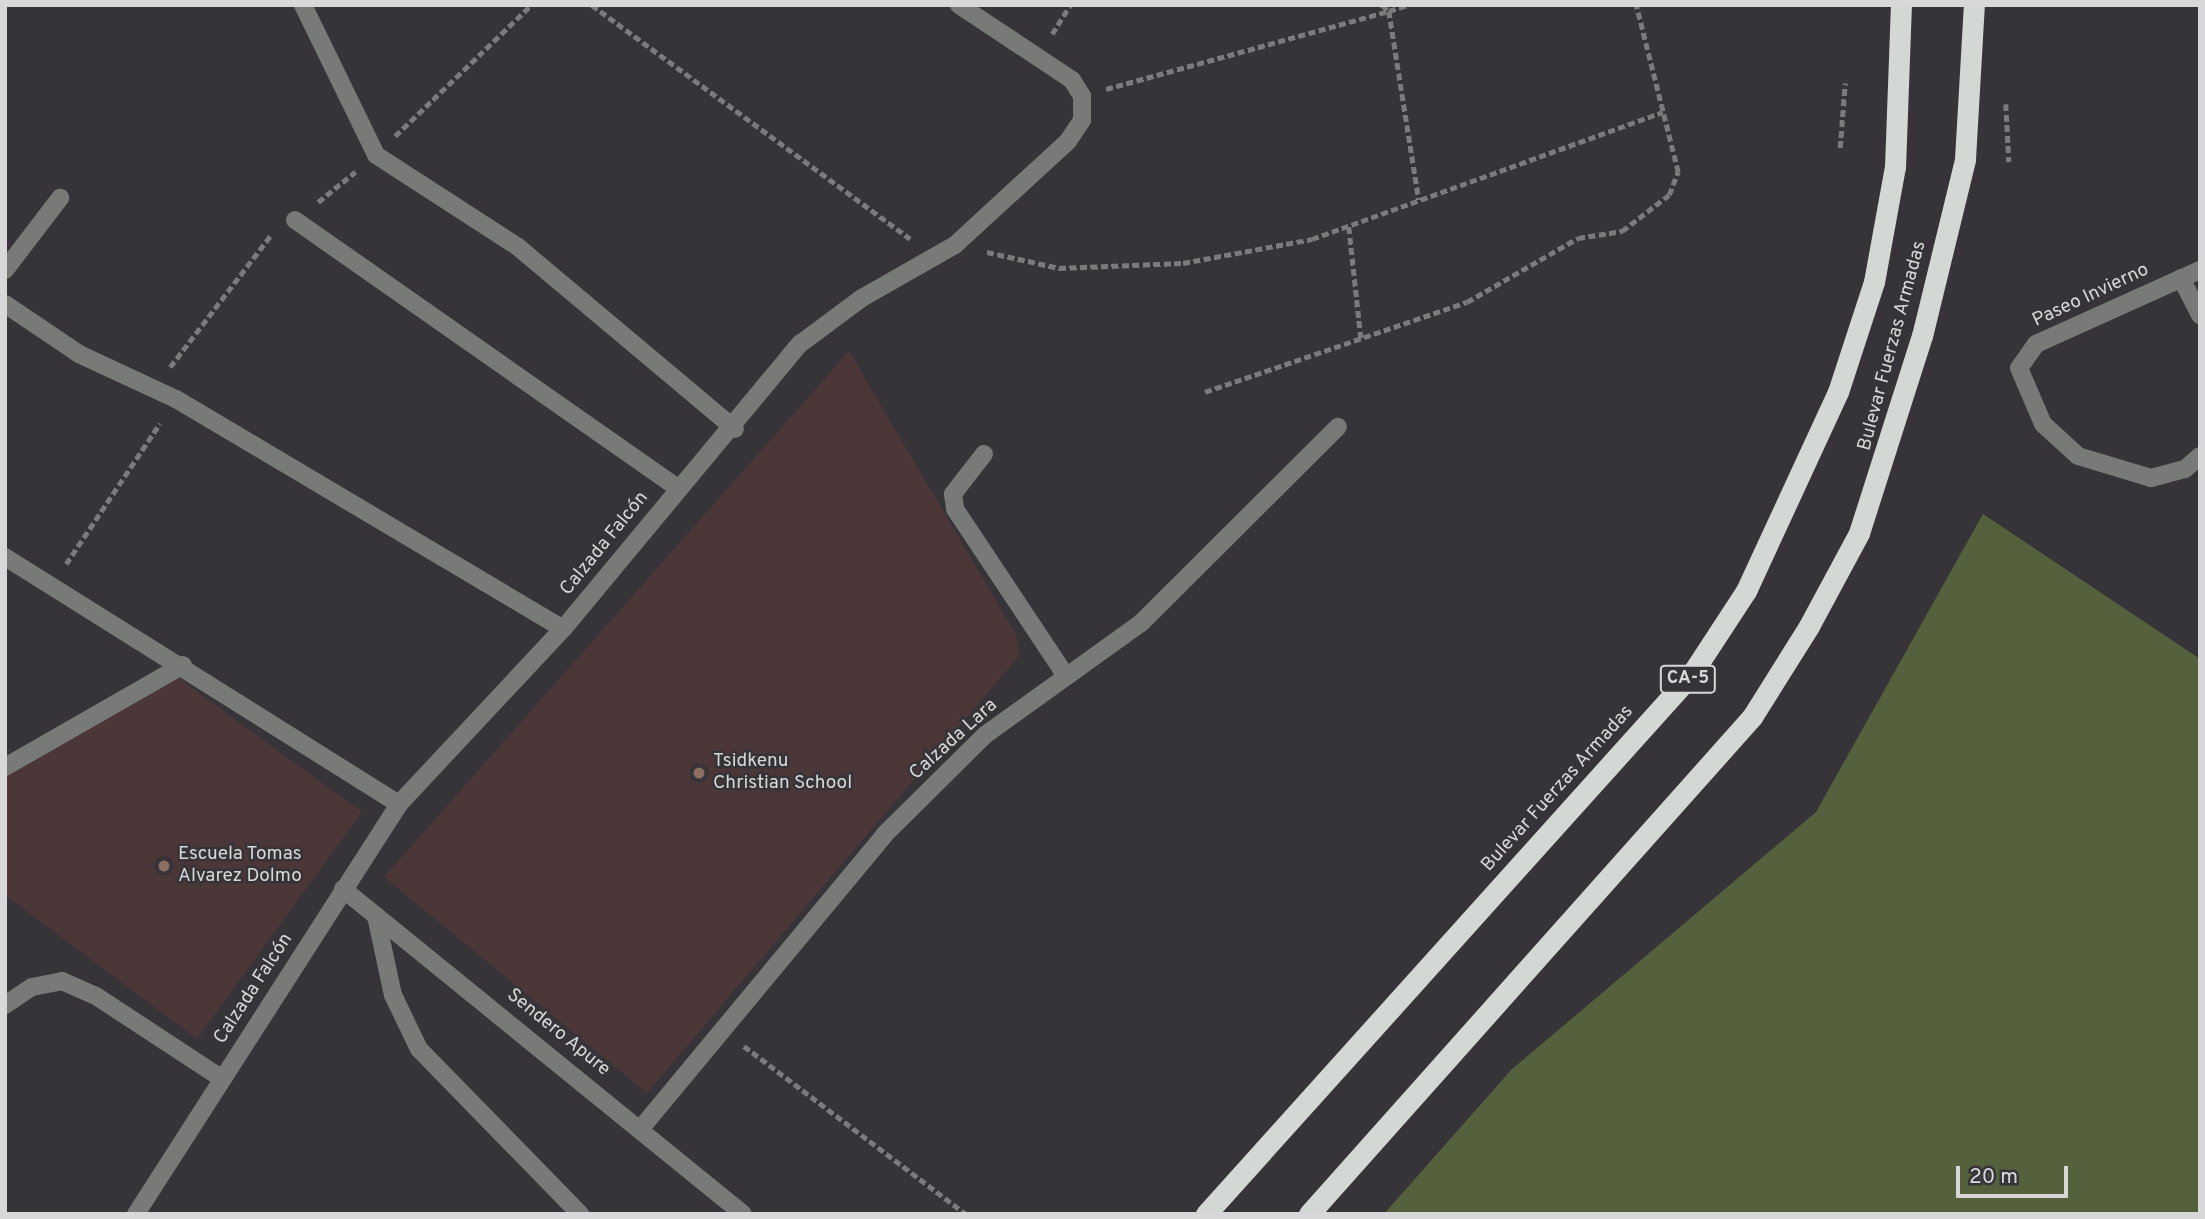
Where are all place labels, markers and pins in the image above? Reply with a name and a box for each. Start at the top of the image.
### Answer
place label: Tsidkenu Christian School [713,751,852,795]
marker: Tsidkenu Christian School [691,765,707,781]
place label: Escuela Tomas Alvarez Dolmo [178,844,302,888]
marker: Escuela Tomas Alvarez Dolmo [156,858,172,874]

